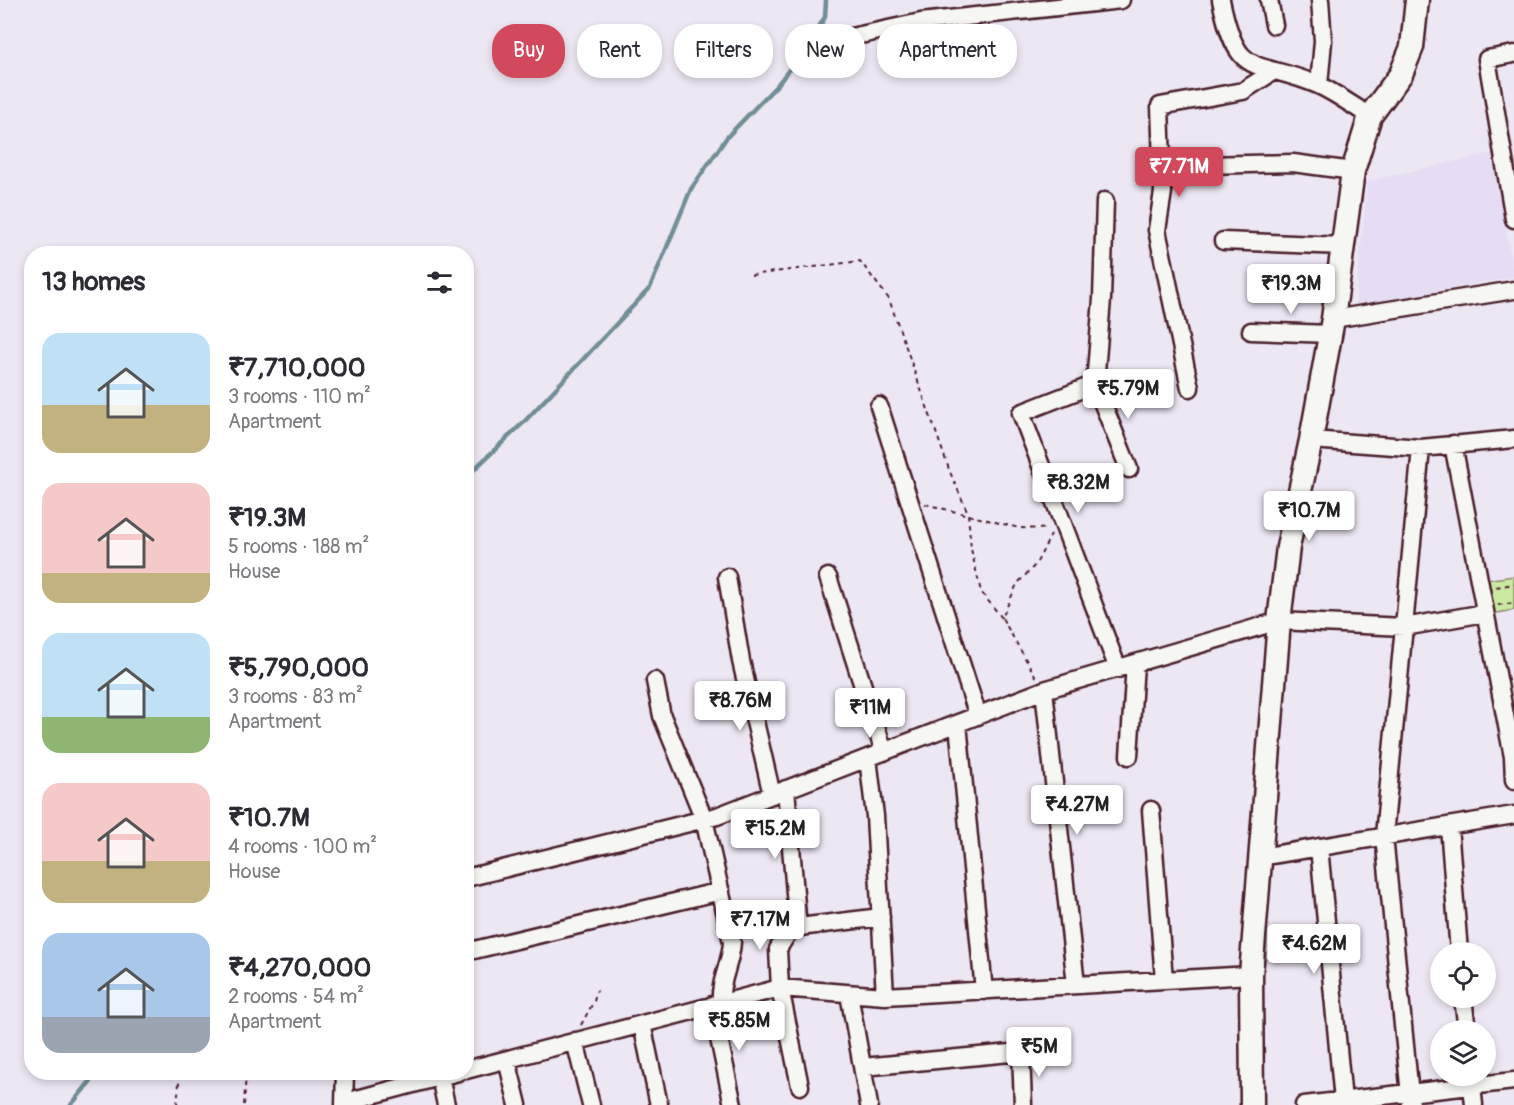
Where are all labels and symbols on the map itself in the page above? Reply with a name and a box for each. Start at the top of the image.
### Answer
pin: ₹7.71M [1130,147,1228,198]
pin: ₹19.3M [1242,264,1340,315]
pin: ₹5.79M [1079,369,1177,420]
pin: ₹8.32M [1029,463,1127,514]
pin: ₹10.7M [1260,491,1358,542]
pin: ₹8.76M [691,681,789,732]
pin: ₹11M [834,688,906,739]
pin: ₹4.27M [1028,785,1126,836]
pin: ₹15.2M [726,809,824,860]
pin: ₹7.17M [711,900,809,951]
pin: ₹4.62M [1265,924,1363,975]
pin: ₹5.85M [690,1001,788,1052]
pin: ₹5M [1010,1027,1068,1078]

